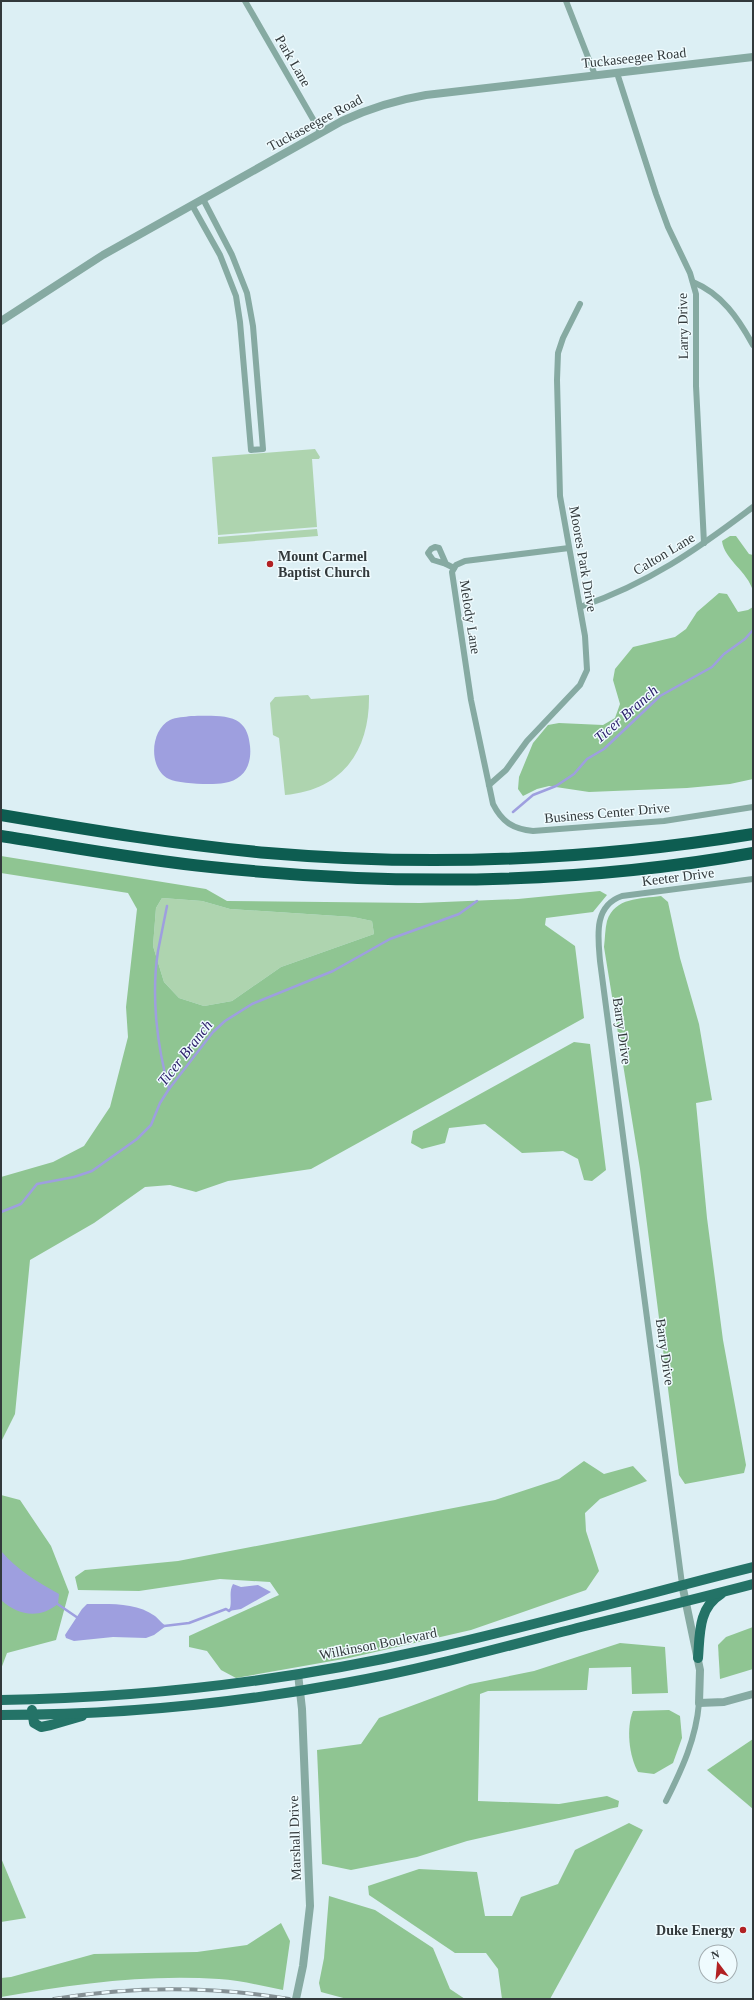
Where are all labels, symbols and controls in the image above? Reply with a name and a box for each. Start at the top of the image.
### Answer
street label: Park Lane [272,33,314,89]
street label: Tuckaseegee Road [581,45,687,71]
street label: Tuckaseegee Road [265,92,365,154]
street label: Larry Drive [675,293,691,359]
street label: Moores Park Drive [566,505,600,613]
street label: Calton Lane [631,530,697,578]
place label: Mount Carmel Baptist Church [278,549,370,580]
marker: Mount Carmel Baptist Church [265,559,275,569]
street label: Melody Lane [457,579,483,655]
water label: Ticer Branch [591,682,661,746]
street label: Business Center Drive [544,800,670,826]
street label: Keeter Drive [641,865,715,889]
street label: Barry Drive [610,997,634,1065]
water label: Ticer Branch [154,1017,216,1089]
street label: Barry Drive [653,1318,677,1386]
street label: Wilkinson Boulevard [318,1625,438,1663]
street label: Marshall Drive [286,1795,304,1881]
place label: Duke Energy [656,1923,735,1938]
marker: Duke Energy [738,1925,748,1935]
north arrow [698,1944,738,1984]
text: N [710,1948,721,1961]

